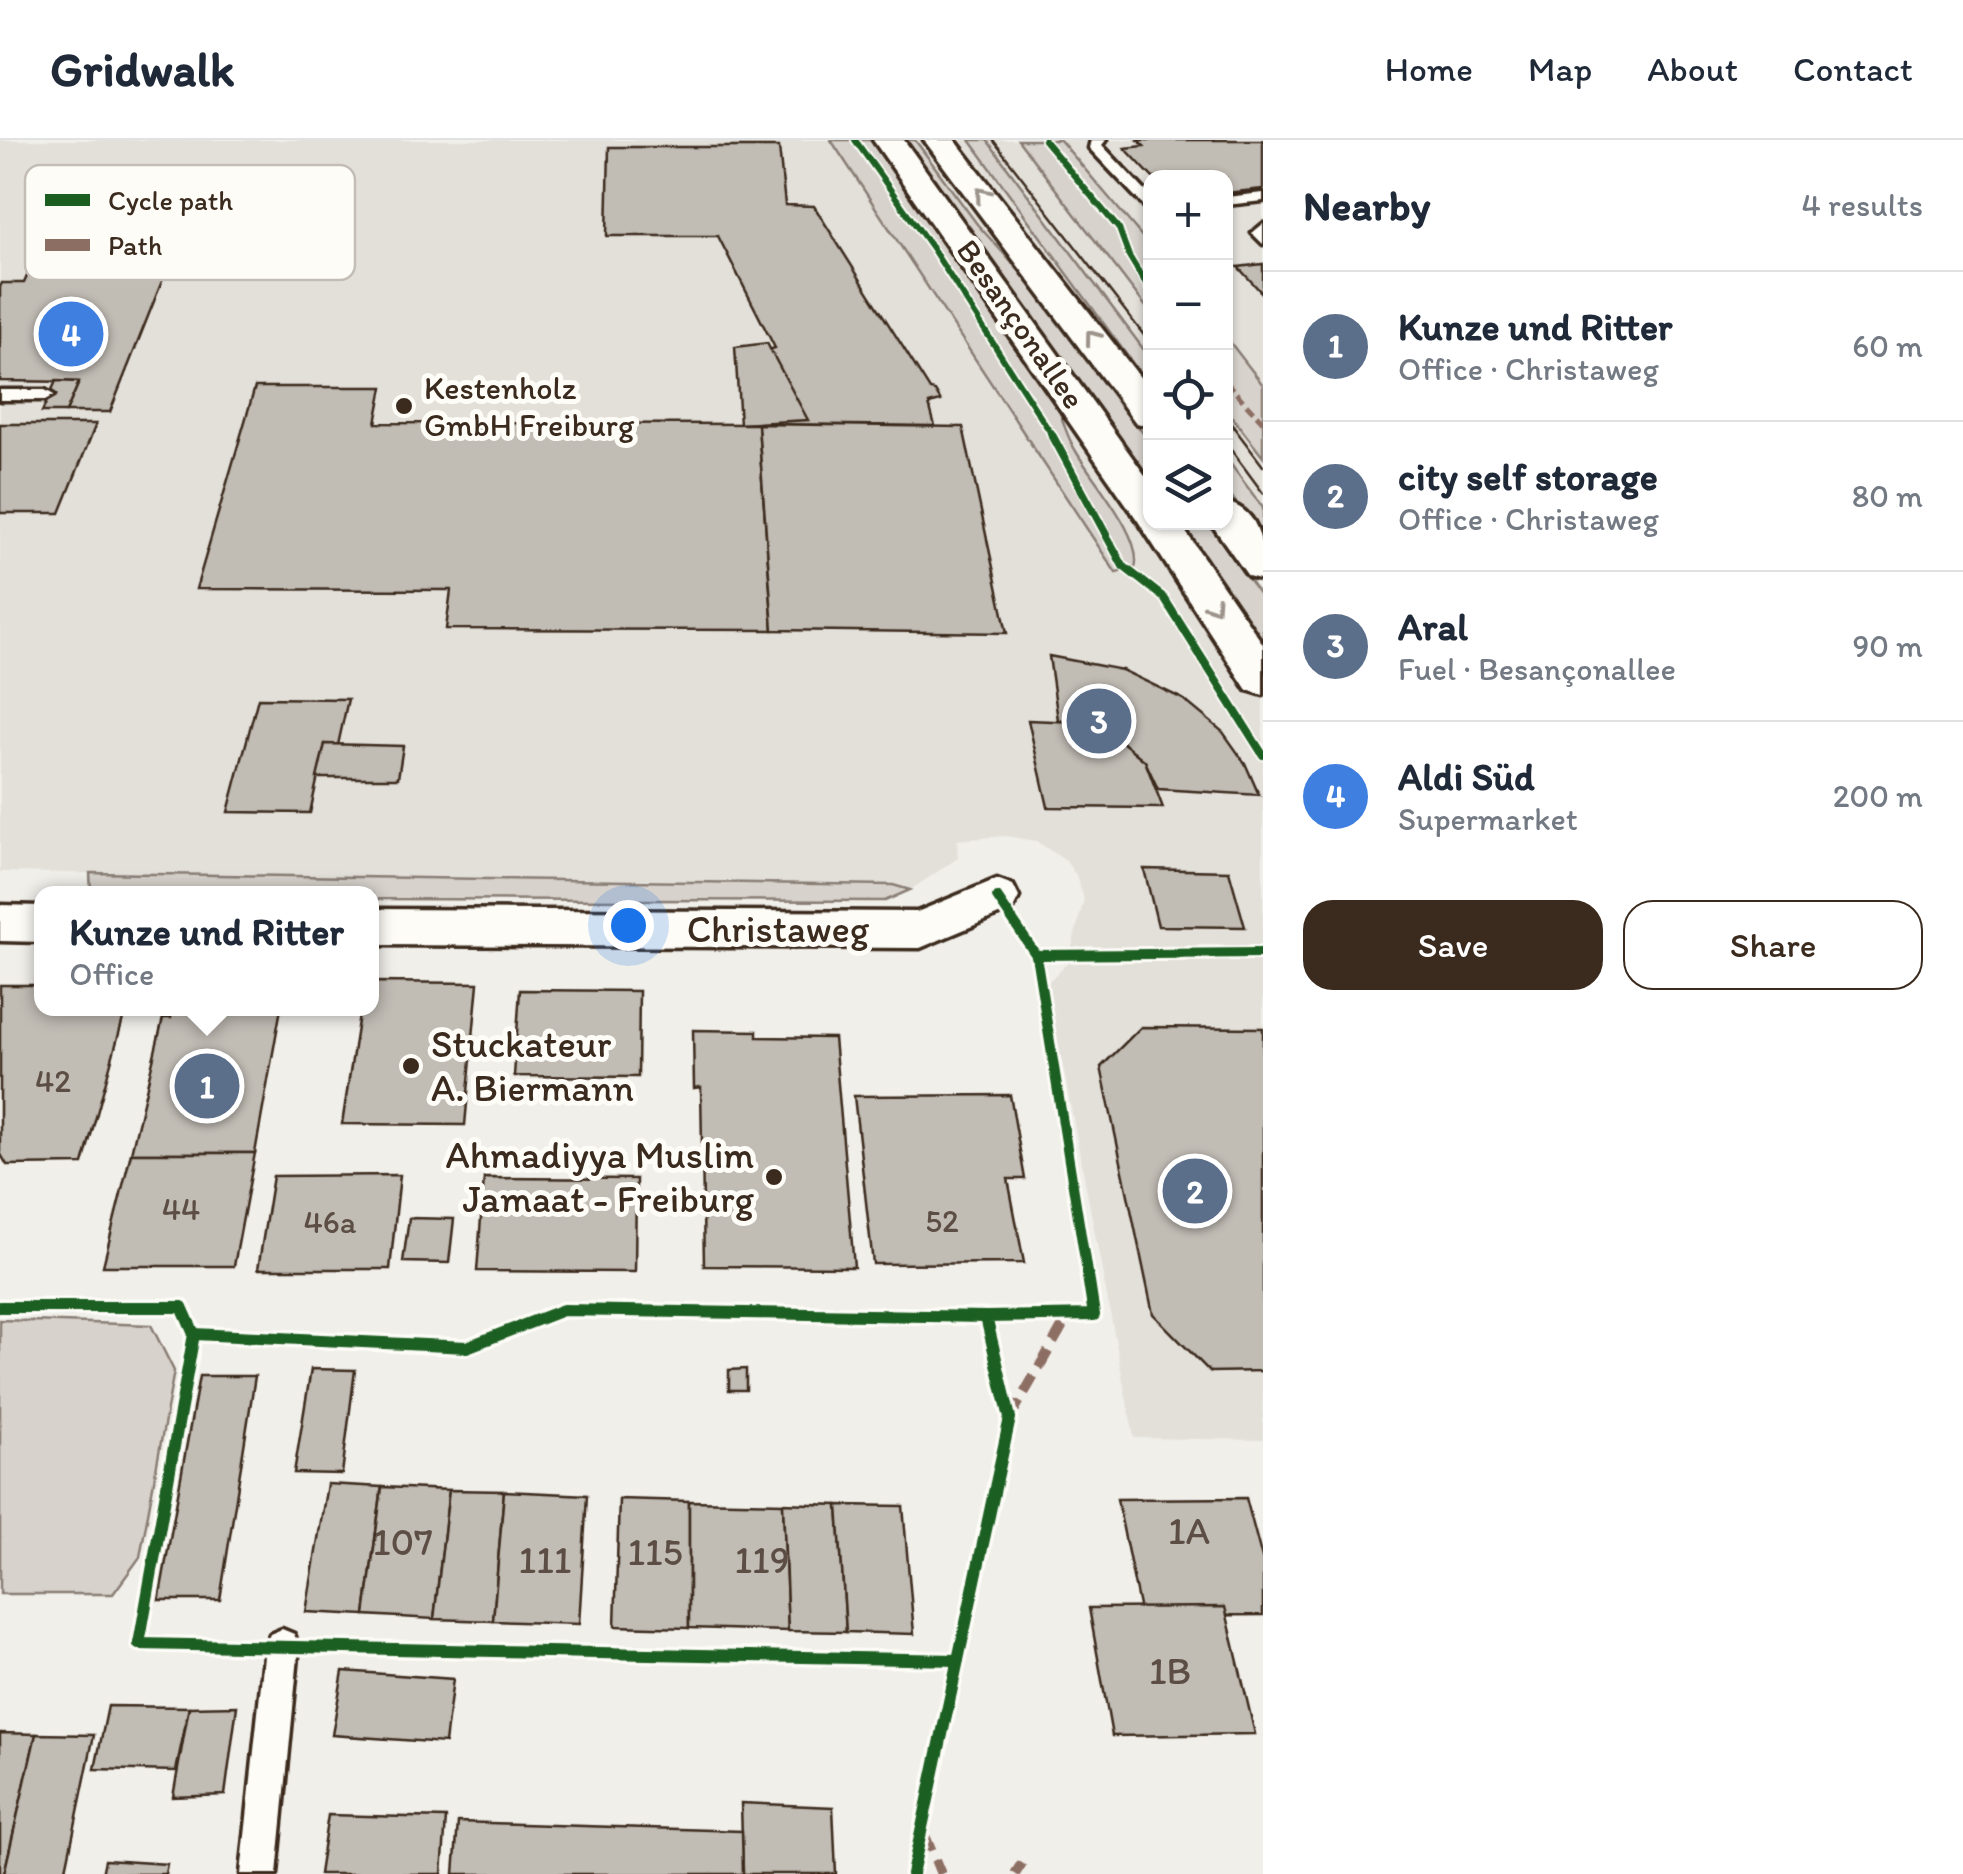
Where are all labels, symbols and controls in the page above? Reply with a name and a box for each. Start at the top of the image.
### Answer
text: Gridwalk [50,40,235,98]
text: Home [1385,48,1473,90]
text: Map [1528,48,1592,90]
text: About [1647,48,1738,90]
text: Contact [1793,48,1913,90]
legend [25,165,355,280]
map controls [1143,170,1233,530]
button: + [1143,170,1233,260]
text: Nearby [1303,180,1430,231]
text: Cycle path [108,183,233,217]
text: 4 results [1802,186,1923,224]
one-way arrow [976,187,994,205]
text: Path [108,228,162,262]
street label: Besançonallee [949,232,1093,416]
button: − [1143,260,1233,350]
pin: 4 [38,296,104,372]
text: Kunze und Ritter [1398,304,1672,350]
text: 1 [1328,327,1343,365]
text: 60 m [1852,327,1923,365]
one-way arrow [1086,330,1103,348]
button: locate [1143,350,1233,440]
text: Office · Christaweg [1398,350,1659,388]
place label: Kestenholz GmbH Freiburg [424,369,635,444]
marker: Kestenholz GmbH Freiburg [393,395,415,417]
button: layers [1143,440,1233,530]
text: city self storage [1398,454,1658,500]
text: 2 [1327,477,1344,515]
text: 80 m [1852,477,1923,515]
text: Office · Christaweg [1398,500,1659,538]
one-way arrow [1202,594,1220,613]
text: Aral [1398,604,1468,650]
text: 3 [1327,627,1344,665]
text: 90 m [1852,627,1923,665]
text: Fuel · Besançonallee [1398,650,1676,688]
pin: 3 [1066,684,1132,758]
text: Aldi Süd [1398,754,1535,800]
text: 4 [1326,777,1345,815]
text: 200 m [1833,777,1923,815]
text: Supermarket [1398,800,1578,838]
popup [34,886,379,1016]
your location [603,900,654,951]
button: Save [1303,900,1603,990]
button: Share [1623,900,1923,990]
street label: Christaweg [687,906,870,952]
text: Kunze und Ritter [69,909,344,955]
text: Office [69,955,154,993]
place label: Stuckateur A. Biermann [431,1021,634,1111]
pin: 1 [174,1048,240,1124]
marker: Stuckateur A. Biermann [400,1055,422,1077]
house number: 42 [35,1062,71,1100]
place label: Ahmadiyya Muslim Jamaat - Freiburg [445,1132,754,1222]
pin: 2 [1162,1154,1228,1228]
marker: Ahmadiyya Muslim Jamaat - Freiburg [763,1166,785,1188]
house number: 44 [162,1190,200,1228]
house number: 52 [925,1202,959,1240]
house number: 46a [304,1203,357,1241]
house number: 1A [1168,1508,1210,1554]
house number: 107 [373,1519,433,1565]
house number: 115 [627,1529,683,1575]
house number: 111 [519,1537,571,1583]
house number: 119 [734,1537,790,1583]
house number: 1B [1149,1648,1191,1694]

